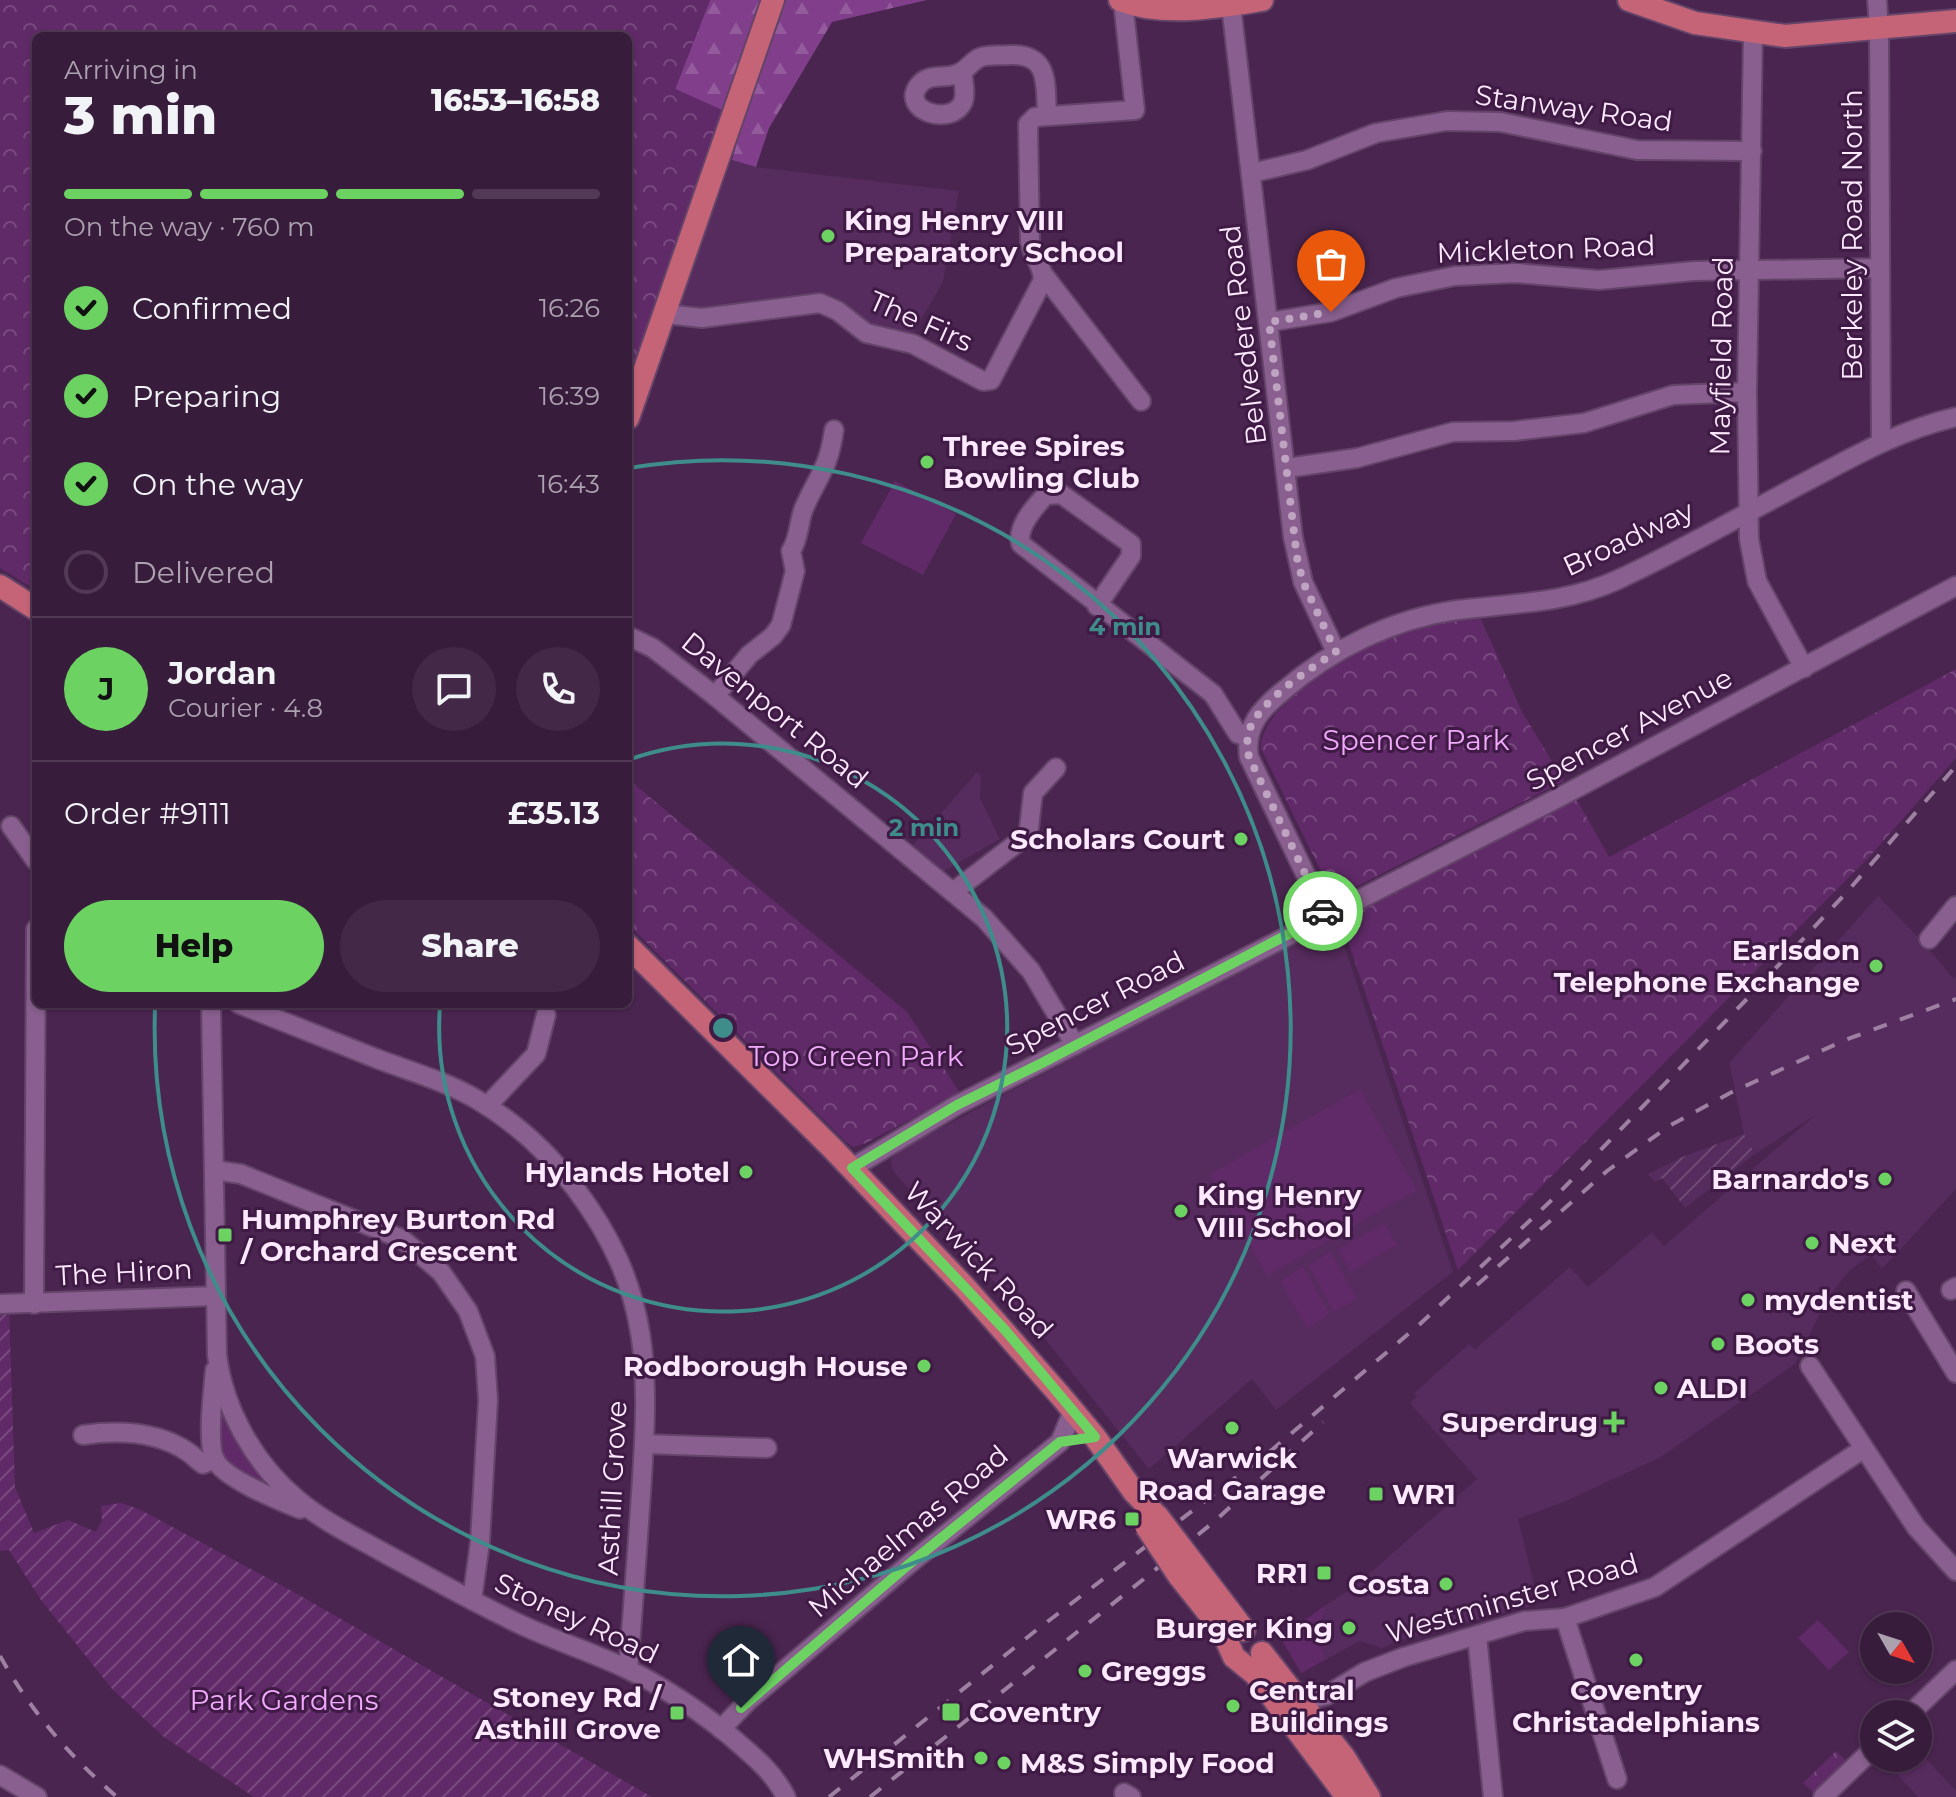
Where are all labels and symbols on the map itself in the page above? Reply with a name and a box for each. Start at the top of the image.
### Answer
street label: Stanway Road [1473,77,1675,139]
street label: Berkeley Road North [1835,89,1869,381]
place label: King Henry VIII Preparatory School [844,203,1124,269]
street label: Belvedere Road [1213,223,1273,447]
marker: King Henry VIII Preparatory School [819,227,837,245]
street label: Mickleton Road [1436,228,1656,270]
pin [1297,230,1365,312]
street label: Mayfield Road [1702,256,1740,456]
street label: The Firs [864,283,978,359]
place label: Three Spires Bowling Club [943,429,1140,495]
marker: Three Spires Bowling Club [918,453,936,471]
street label: Broadway [1557,493,1699,583]
text: 4 min [1089,612,1161,641]
street label: Davenport Road [675,624,875,796]
street label: Spencer Avenue [1520,660,1738,798]
park label: Spencer Park [1323,723,1510,757]
text: 2 min [889,813,959,842]
place label: Scholars Court [1010,822,1225,856]
marker: Scholars Court [1232,830,1250,848]
courier [1283,871,1363,951]
place label: Earlsdon Telephone Exchange [1554,933,1860,999]
street label: Spencer Road [1000,943,1190,1063]
marker: Earlsdon Telephone Exchange [1867,957,1885,975]
centre of rings [709,1014,737,1042]
park label: Top Green Park [749,1039,964,1073]
place label: Hylands Hotel [525,1155,730,1189]
place label: Barnardo's [1711,1162,1869,1196]
marker: Hylands Hotel [737,1163,755,1181]
marker: Barnardo's [1876,1170,1894,1188]
street label: Warwick Road [897,1174,1061,1346]
place label: King Henry VIII School [1196,1178,1362,1244]
place label: Humphrey Burton Rd / Orchard Crescent [240,1202,556,1268]
marker: King Henry VIII School [1172,1202,1190,1220]
marker: Humphrey Burton Rd / Orchard Crescent [216,1226,234,1244]
place label: Next [1828,1226,1897,1260]
marker: Next [1803,1234,1821,1252]
street label: The Hiron [55,1251,193,1293]
place label: mydentist [1764,1283,1914,1317]
marker: mydentist [1739,1291,1757,1309]
place label: Boots [1734,1327,1819,1361]
marker: Boots [1709,1335,1727,1353]
place label: Rodborough House [623,1349,908,1383]
marker: Rodborough House [915,1357,933,1375]
place label: ALDI [1676,1371,1748,1405]
marker: ALDI [1652,1379,1670,1397]
street label: Asthill Grove [590,1400,634,1576]
place label: Superdrug [1442,1405,1598,1439]
marker: Superdrug [1605,1413,1623,1431]
marker: Warwick Road Garage [1223,1419,1241,1437]
street label: Michaelmas Road [801,1438,1015,1624]
place label: Warwick Road Garage [1138,1441,1326,1507]
place label: WR1 [1392,1477,1456,1511]
marker: WR1 [1367,1485,1385,1503]
place label: WR6 [1045,1502,1116,1536]
marker: WR6 [1123,1510,1141,1528]
street label: Westminster Road [1382,1546,1642,1650]
place label: RR1 [1256,1556,1308,1590]
marker: RR1 [1315,1564,1333,1582]
street label: Stoney Road [490,1565,664,1671]
place label: Costa [1348,1567,1430,1601]
marker: Costa [1437,1575,1455,1593]
place label: Burger King [1155,1611,1333,1645]
north arrow [1860,1612,1932,1684]
marker: Burger King [1340,1619,1358,1637]
pin [707,1626,775,1708]
marker: Coventry Christadelphians [1627,1651,1645,1669]
place label: Greggs [1101,1654,1206,1688]
marker: Greggs [1076,1662,1094,1680]
place label: Central Buildings [1249,1673,1388,1739]
place label: Coventry Christadelphians [1512,1673,1760,1739]
place label: Stoney Rd / Asthill Grove [474,1680,663,1746]
park label: Park Gardens [190,1683,378,1717]
place label: Coventry [969,1695,1101,1729]
marker: Central Buildings [1224,1697,1242,1715]
marker: Coventry [940,1701,962,1723]
marker: Stoney Rd / Asthill Grove [668,1704,686,1722]
place label: WHSmith [823,1741,965,1775]
place label: M&S Simply Food [1020,1746,1275,1780]
marker: WHSmith [972,1749,990,1767]
marker: M&S Simply Food [995,1754,1013,1772]

